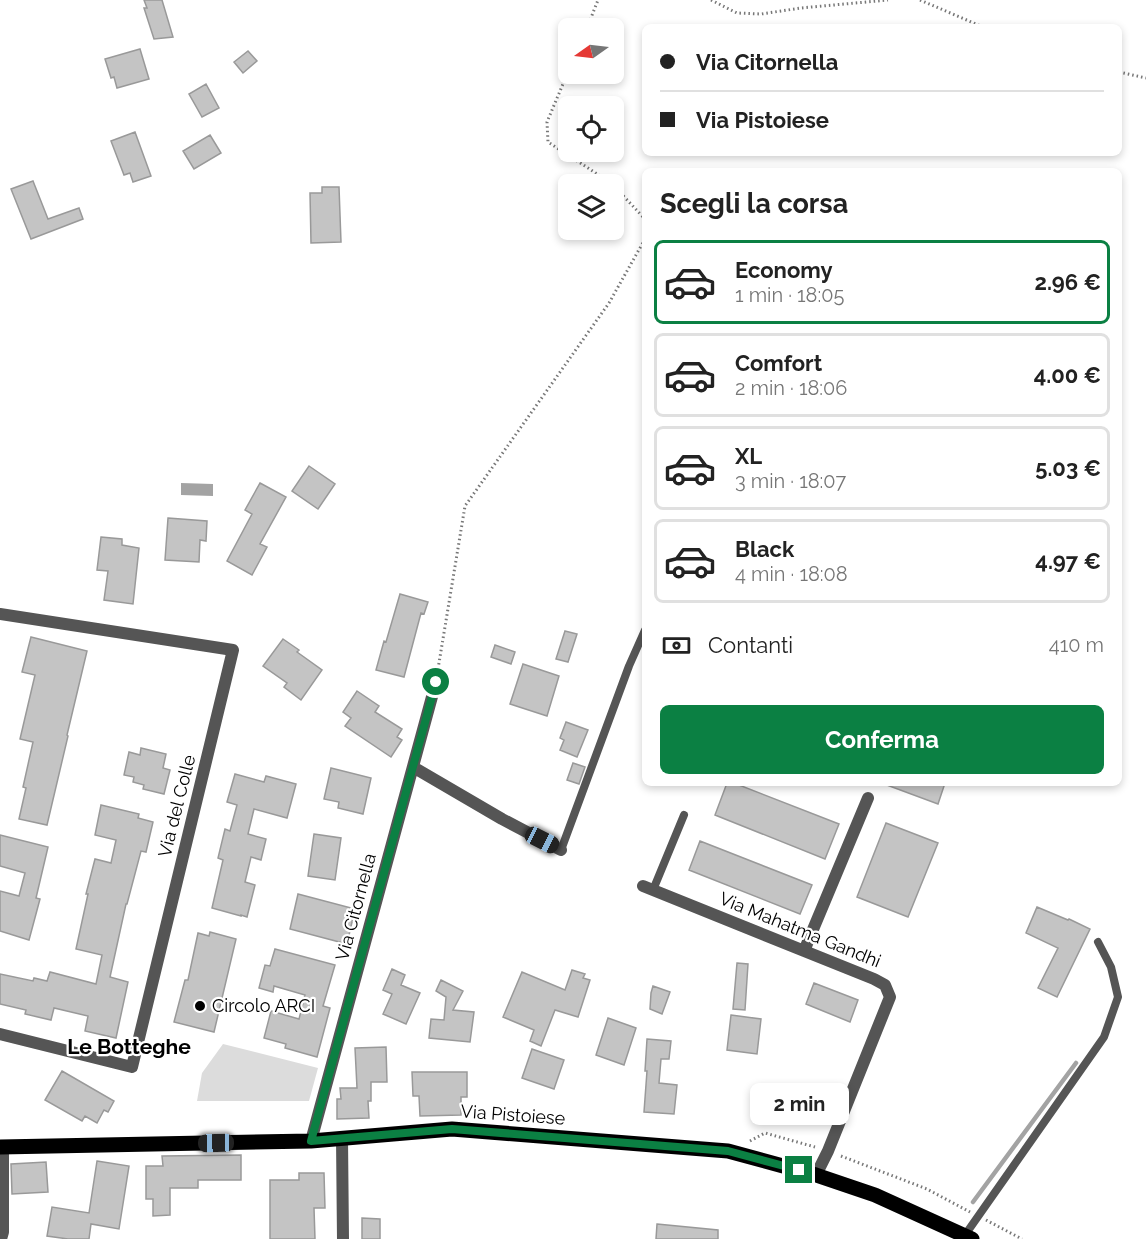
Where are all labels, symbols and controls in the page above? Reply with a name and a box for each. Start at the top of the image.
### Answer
north arrow [558,18,624,84]
map controls [558,18,624,240]
text: Via Citornella [696,49,838,75]
button: locate [558,96,624,162]
text: Via Pistoiese [696,107,829,133]
button: layers [558,174,624,240]
text: Scegli la corsa [660,188,848,219]
icon: car [663,255,717,309]
text: Economy [735,257,833,283]
text: 2.96 € [1034,269,1101,295]
text: 1 min · 18:05 [735,283,844,307]
icon: car [663,348,717,402]
text: Comfort [735,350,822,376]
text: 4.00 € [1034,362,1101,388]
text: 2 min · 18:06 [735,376,847,400]
icon: car [663,441,717,495]
text: XL [735,443,762,469]
text: 5.03 € [1035,455,1101,481]
text: 3 min · 18:07 [735,469,846,493]
icon: car [663,534,717,588]
text: Black [735,536,794,562]
text: 4.97 € [1035,548,1101,574]
text: 4 min · 18:08 [735,562,848,586]
icon: cash [660,629,693,662]
text: Contanti [708,632,793,658]
text: 410 m [1049,633,1104,657]
route start [422,668,449,695]
button: Conferma [660,705,1104,774]
street label: Via del Colle [154,752,199,859]
car [522,824,562,856]
street label: Via Citornella [331,851,380,963]
street label: Via Mahatma Gandhi [716,888,884,971]
place label: Circolo ARCI [212,995,315,1016]
marker: Circolo ARCI [193,999,207,1013]
district label: Le Botteghe [67,1034,191,1059]
callout: 2 min [750,1083,848,1125]
text: 2 min [774,1092,825,1116]
street label: Via Pistoiese [460,1100,566,1129]
car [198,1134,234,1152]
route end [785,1156,812,1183]

